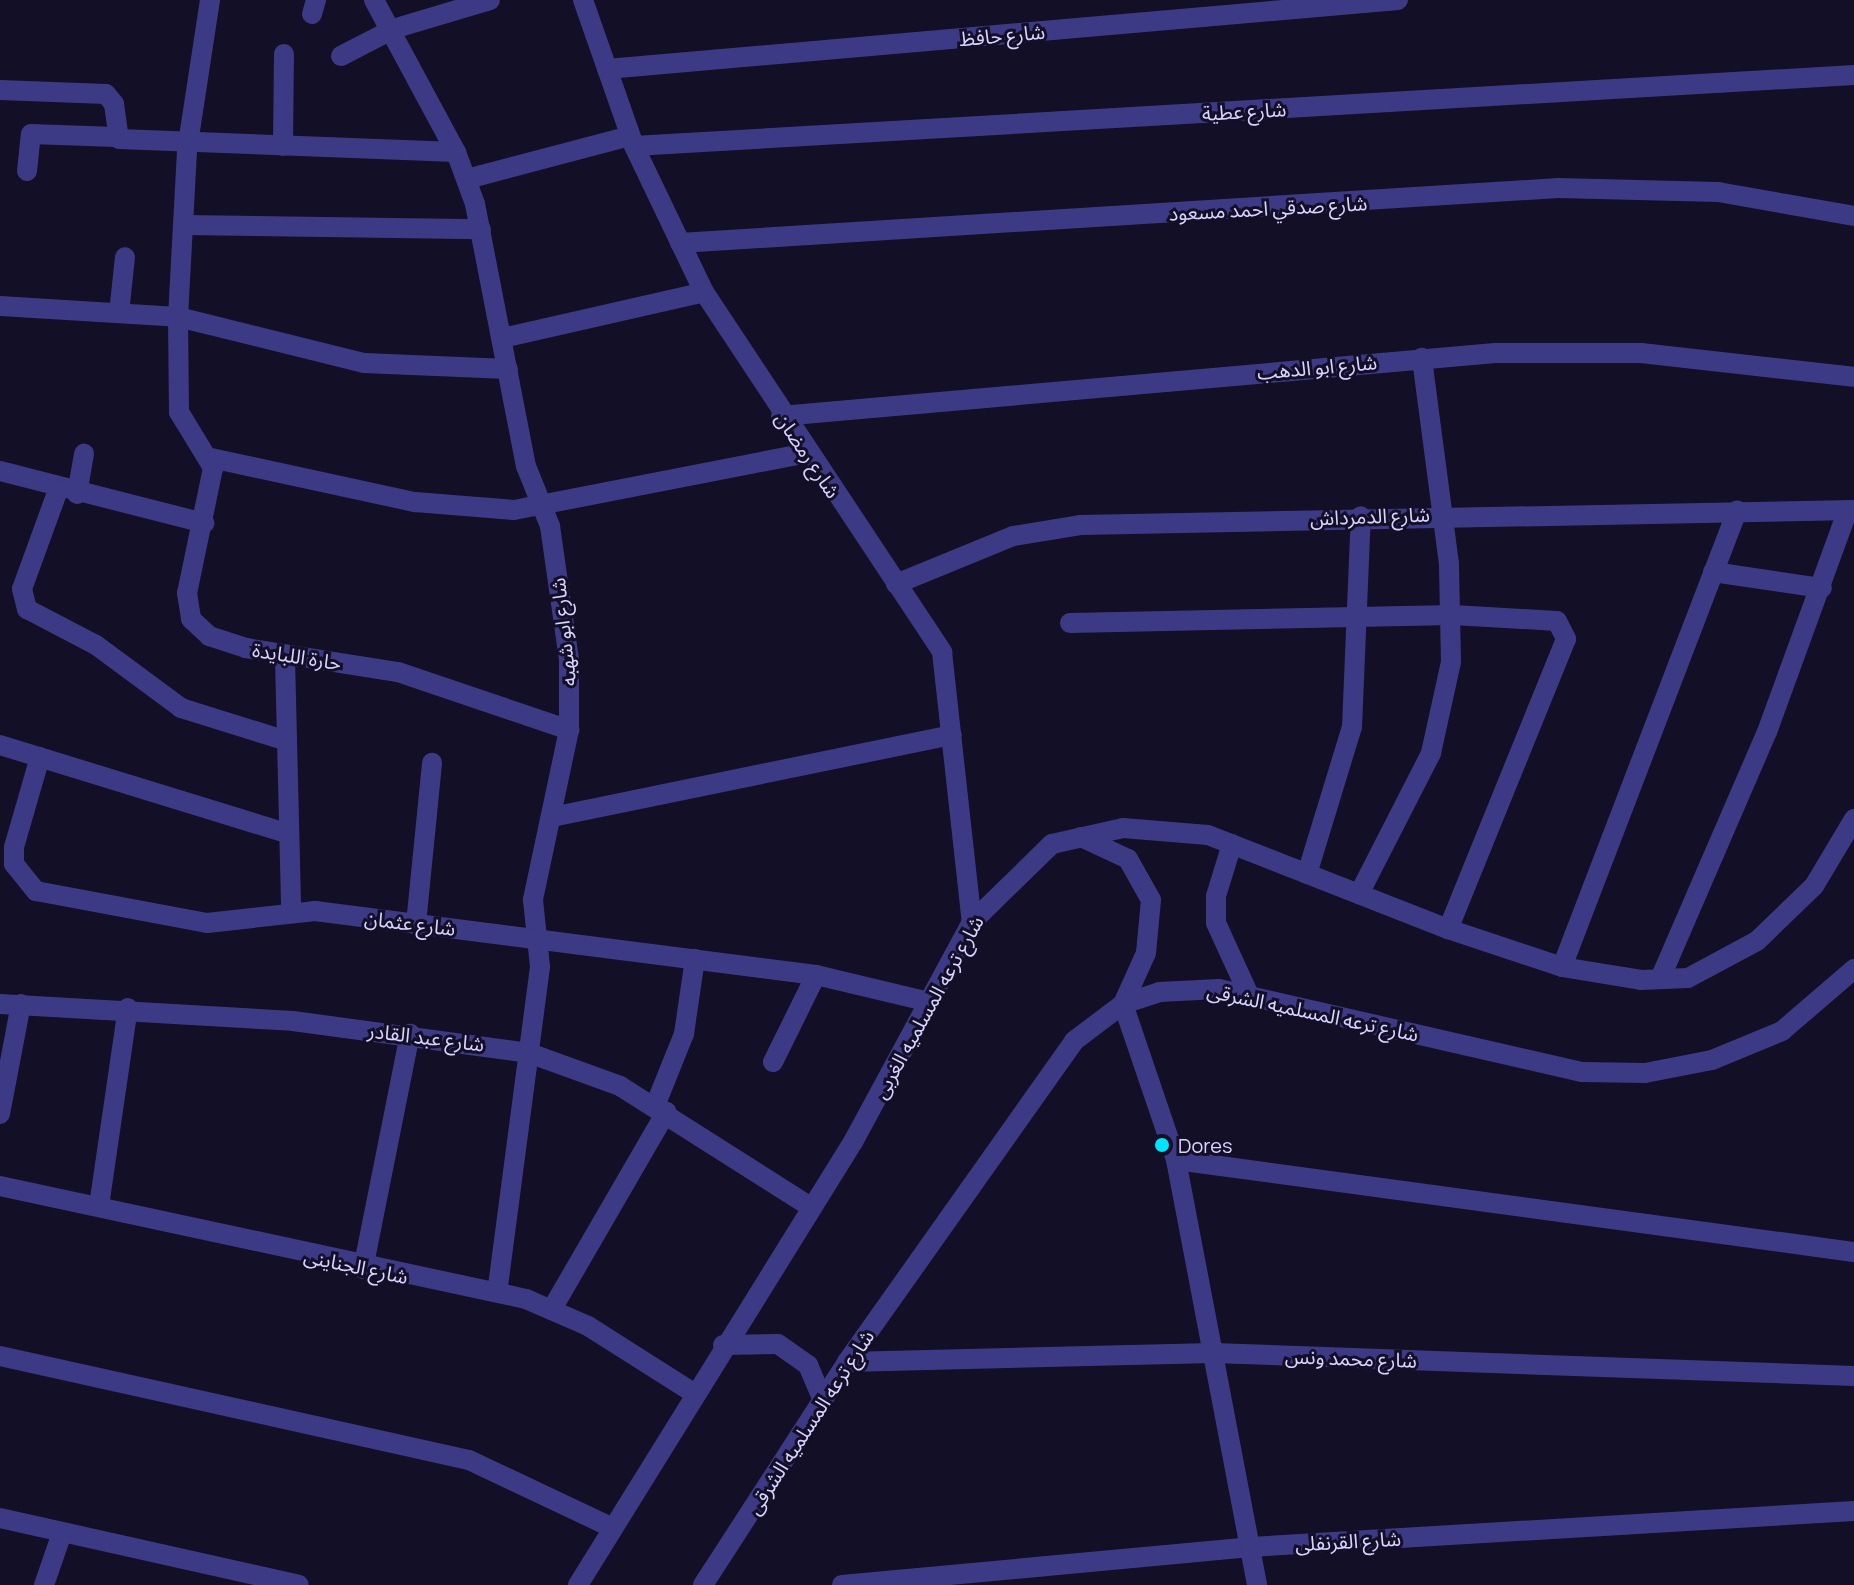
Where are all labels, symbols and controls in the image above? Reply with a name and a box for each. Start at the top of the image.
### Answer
street label: شارع حافظ [958,19,1046,51]
street label: شارع عطية [1201,97,1287,125]
street label: شارع صدقي احمد مسعود [1168,191,1368,225]
street label: شارع ابو الدهب [1256,350,1378,384]
street label: شارع رمضان [771,407,845,503]
street label: شارع الدمرداش [1310,502,1430,530]
street label: شارع ابو شهبه [545,577,581,687]
street label: حارة اللبايدة [251,637,343,675]
street label: شارع عثمان [363,906,457,940]
street label: شارع ترعه المسلميه الغربى [868,911,988,1103]
street label: شارع ترعه المسلميه الشرقى [1205,978,1421,1046]
street label: شارع عبد القادر [366,1018,486,1056]
place label: Dores [1178,1133,1232,1157]
marker: Dores [1153,1136,1171,1154]
street label: شارع الجناينى [302,1243,410,1289]
street label: شارع ترعه المسلميه الشرقى [741,1325,879,1519]
street label: شارع محمد ونس [1285,1344,1417,1372]
street label: شارع القرنفلى [1294,1526,1402,1556]

